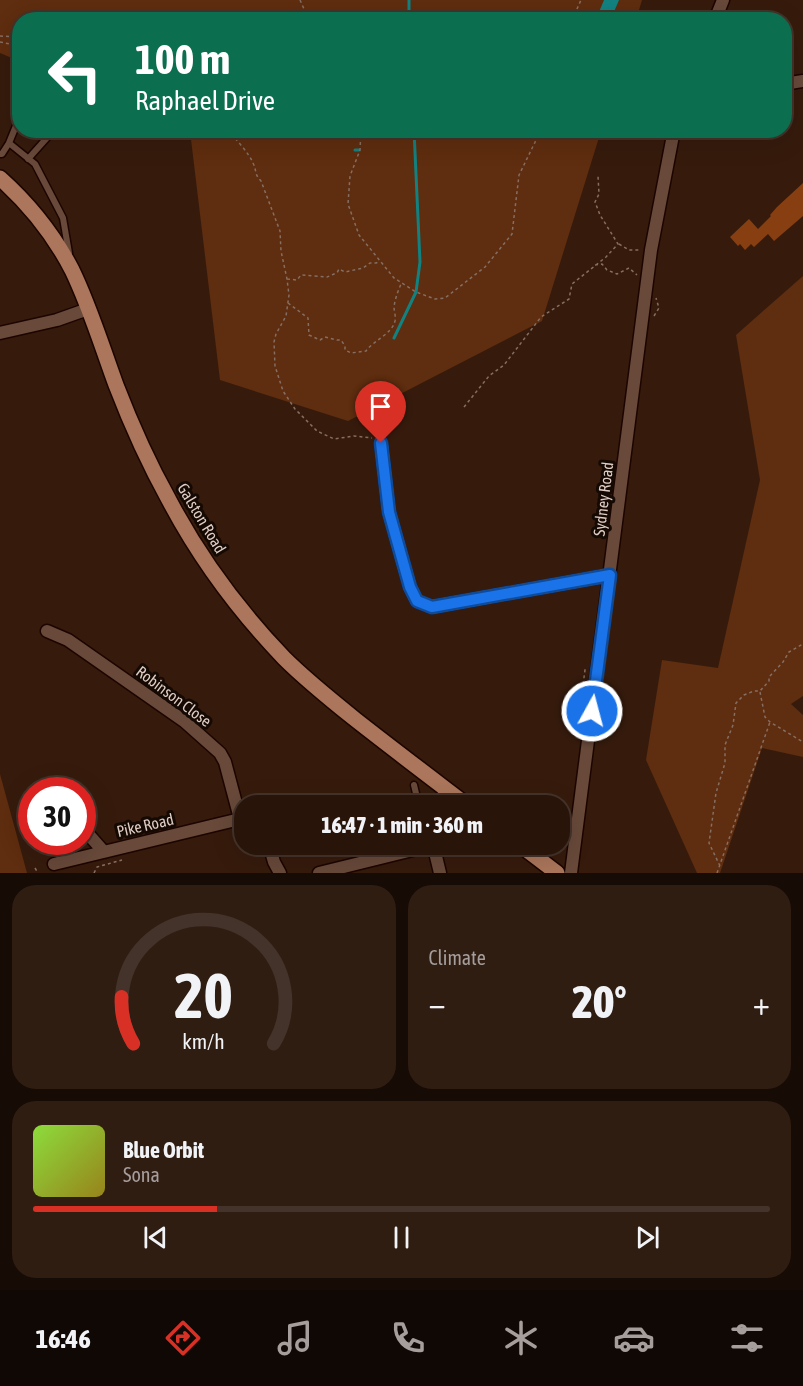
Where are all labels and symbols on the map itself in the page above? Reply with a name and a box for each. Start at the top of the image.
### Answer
pin [355,381,406,443]
street label: Sydney Road [590,461,617,537]
street label: Galston Road [174,480,230,556]
street label: Robinson Close [133,662,215,730]
position arrow [560,679,624,743]
speed limit sign: 30 [18,777,96,855]
street label: Pike Road [115,810,175,840]

